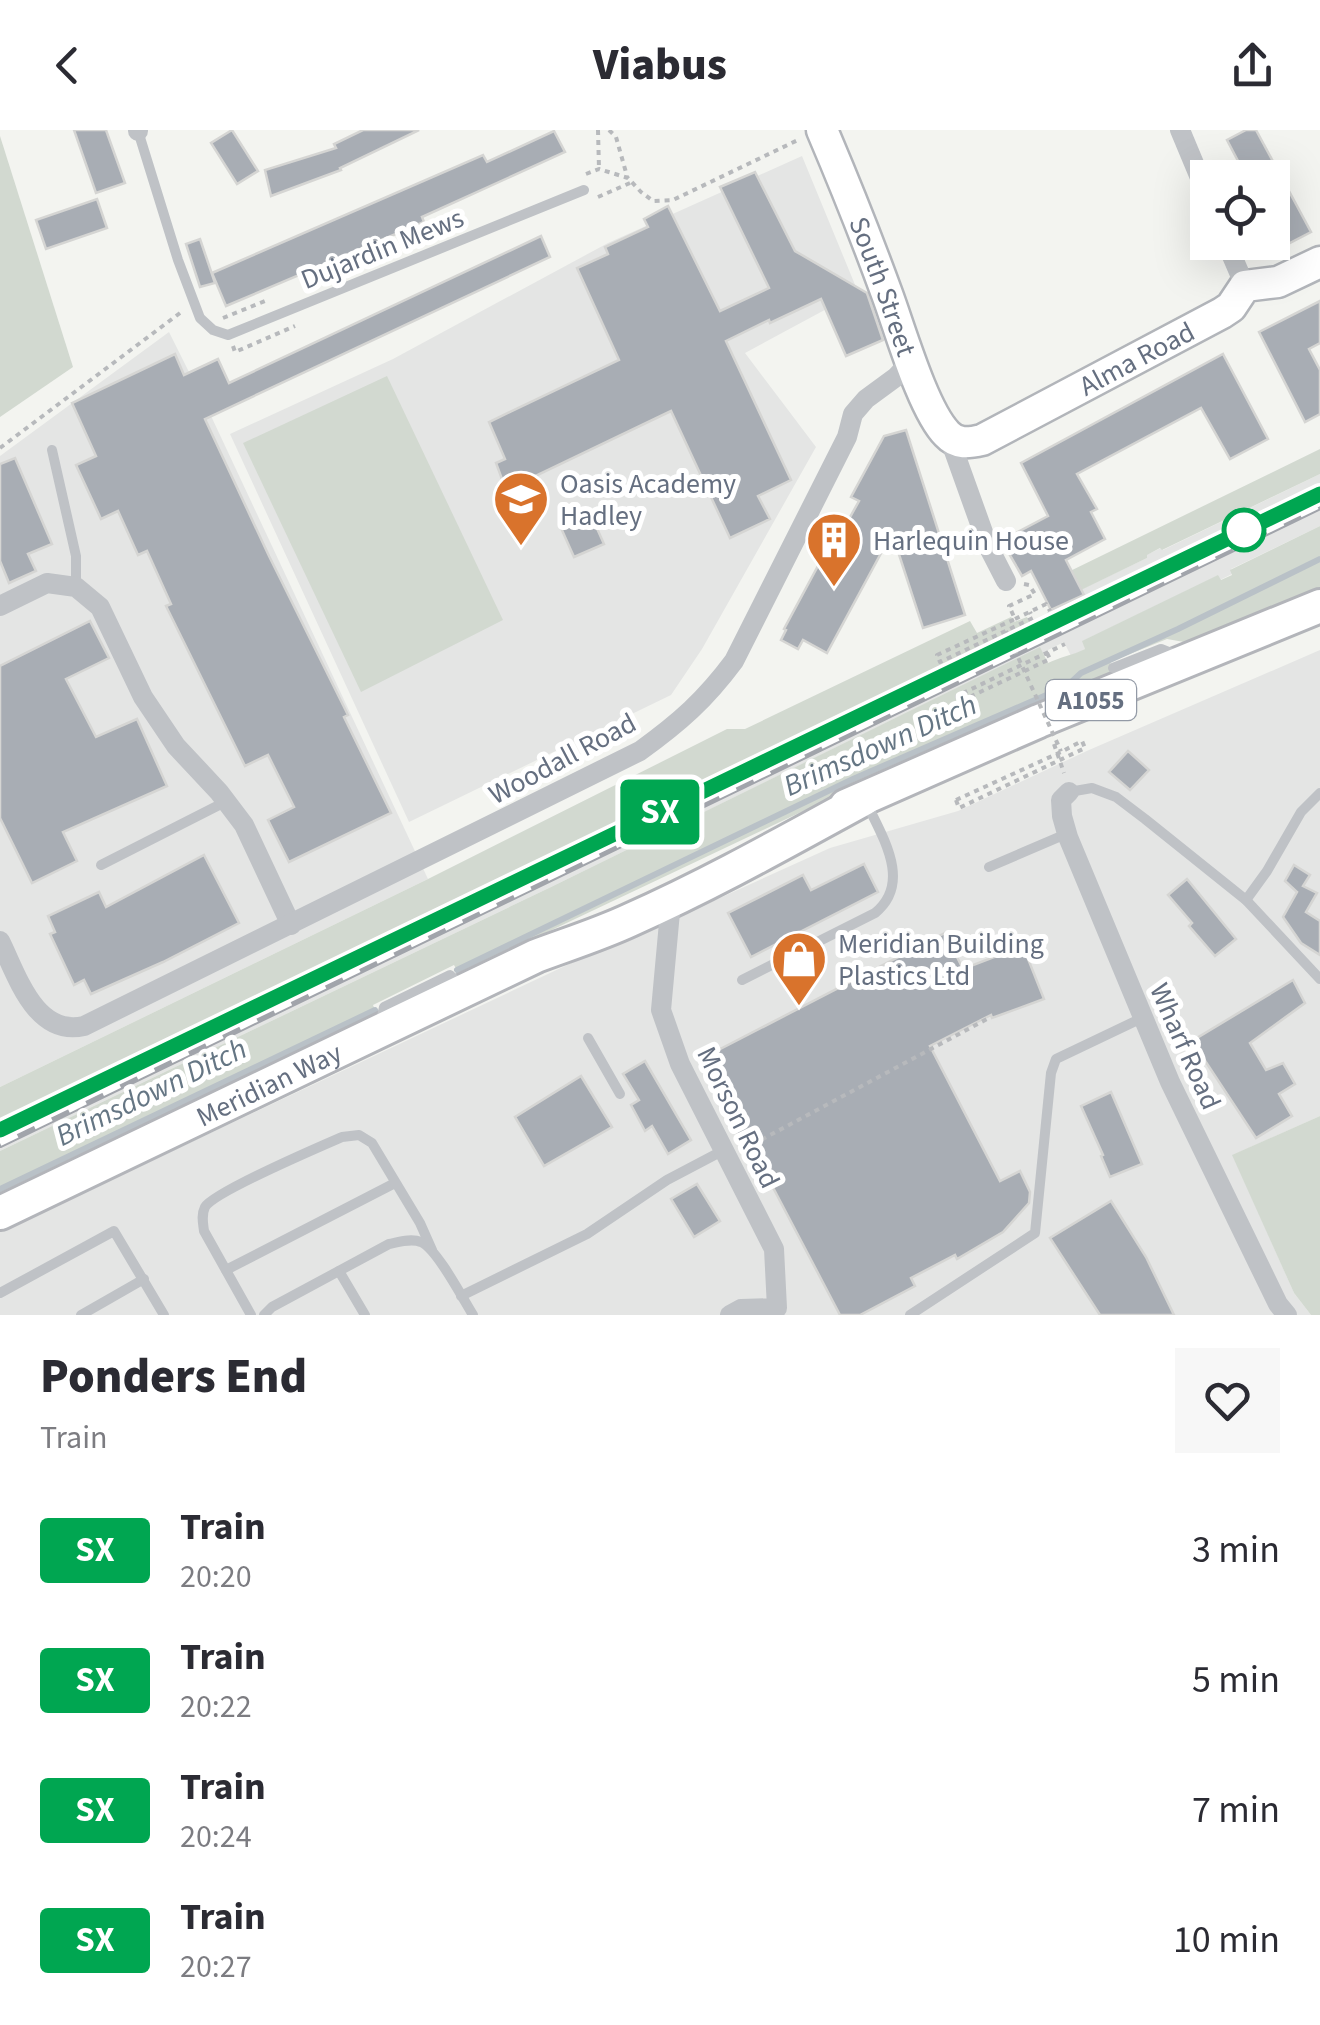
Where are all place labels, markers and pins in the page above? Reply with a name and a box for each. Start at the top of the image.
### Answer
place label: Oasis Academy Hadley [560,464,736,536]
school or university icon: Oasis Academy Hadley [491,469,551,548]
unlabelled marker [1223,509,1265,551]
building icon: Harlequin House [804,510,864,589]
place label: Harlequin House [873,521,1069,561]
place label: Meridian Building Plastics Ltd [838,924,1044,996]
shop icon: Meridian Building Plastics Ltd [769,929,829,1008]

